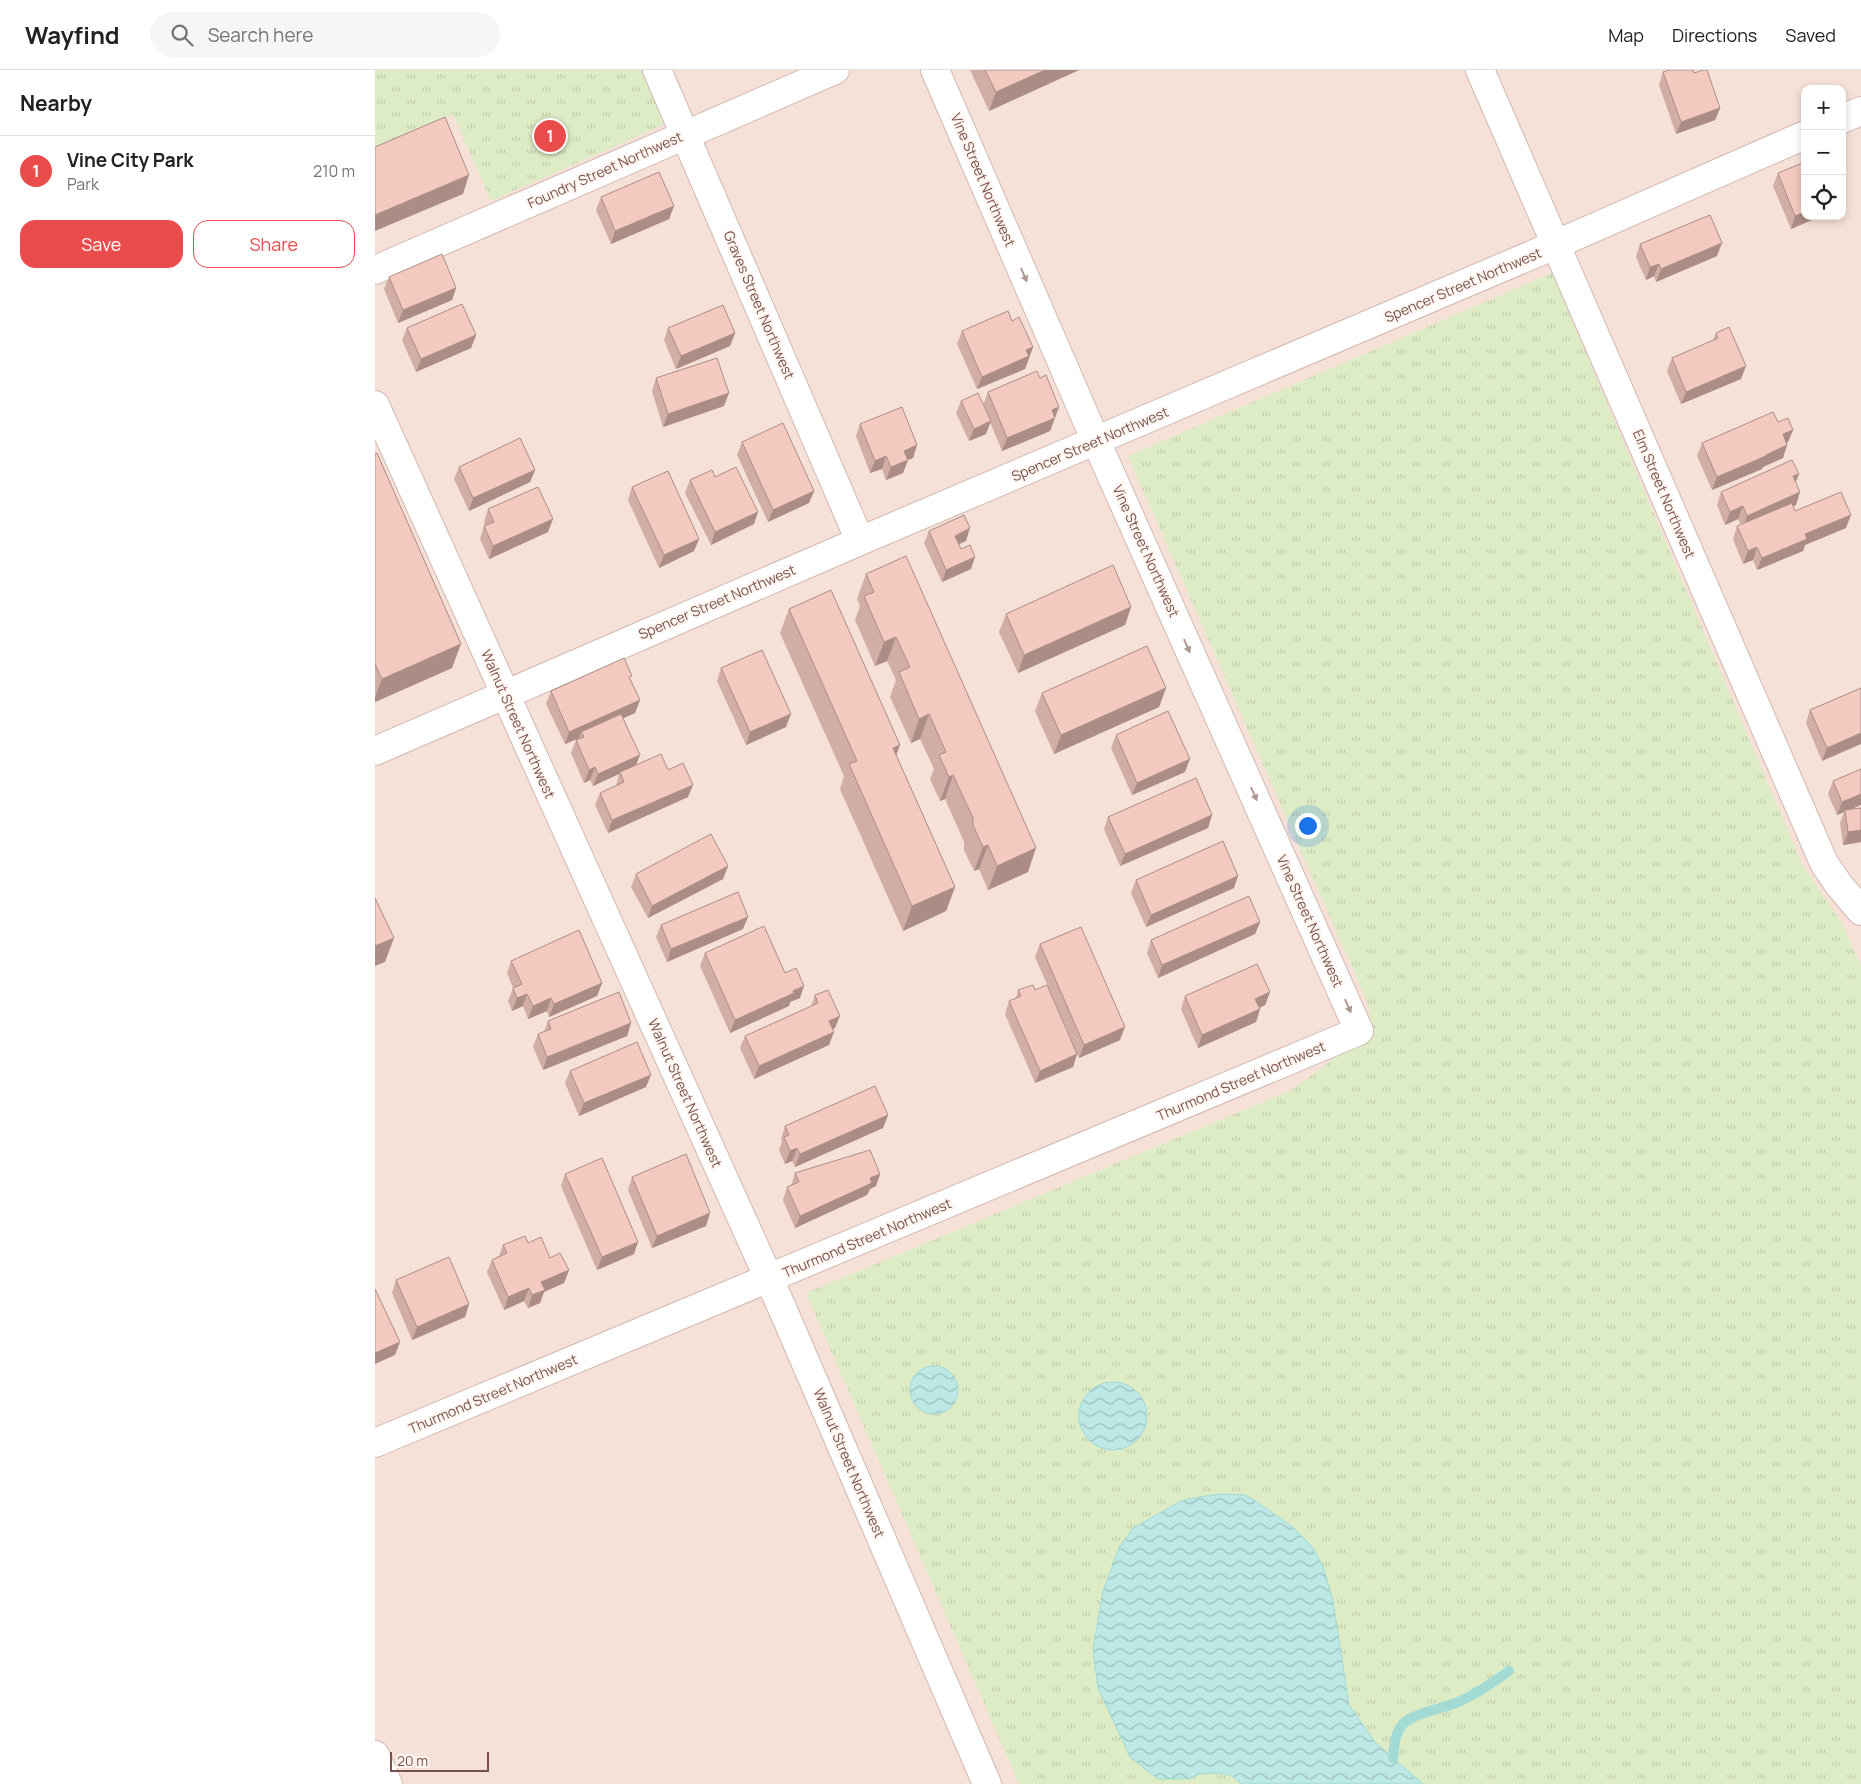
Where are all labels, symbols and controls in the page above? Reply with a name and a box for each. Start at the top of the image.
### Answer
search box [150,12,500,57]
text: Wayfind [25,18,120,51]
icon: search [168,21,196,49]
text: Search here [208,22,313,48]
text: Map [1608,23,1644,47]
text: Directions [1672,23,1757,47]
text: Saved [1785,23,1836,47]
map controls [1801,85,1846,220]
button: + [1801,85,1846,130]
text: Nearby [20,89,92,117]
street label: Vine Street Northwest [947,110,1020,250]
pin: 1 [534,117,566,155]
street label: Foundry Street Northwest [524,127,686,212]
button: − [1801,130,1846,175]
text: Vine City Park [67,147,193,173]
text: 1 [32,160,40,182]
text: 210 m [313,160,355,182]
text: Park [67,173,99,195]
button: locate [1801,175,1846,220]
button: Save [20,220,183,268]
button: Share [193,220,355,268]
street label: Graves Street Northwest [720,228,800,382]
street label: Spencer Street Northwest [1381,243,1545,326]
one-way arrow [1021,268,1029,282]
street label: Spencer Street Northwest [1008,402,1172,485]
street label: Elm Street Northwest [1629,426,1700,562]
street label: Vine Street Northwest [1109,482,1184,620]
street label: Spencer Street Northwest [635,560,799,643]
one-way arrow [1184,639,1192,653]
street label: Walnut Street Northwest [477,646,560,802]
one-way arrow [1250,787,1258,801]
your location [1295,813,1321,839]
street label: Vine Street Northwest [1273,852,1348,990]
one-way arrow [1345,999,1353,1013]
street label: Walnut Street Northwest [644,1015,727,1171]
street label: Thurmond Street Northwest [1153,1036,1329,1125]
street label: Thurmond Street Northwest [779,1193,955,1282]
street label: Thurmond Street Northwest [405,1349,581,1438]
street label: Walnut Street Northwest [809,1385,890,1541]
scale bar [390,1749,489,1772]
text: 20 m [397,1751,428,1770]

